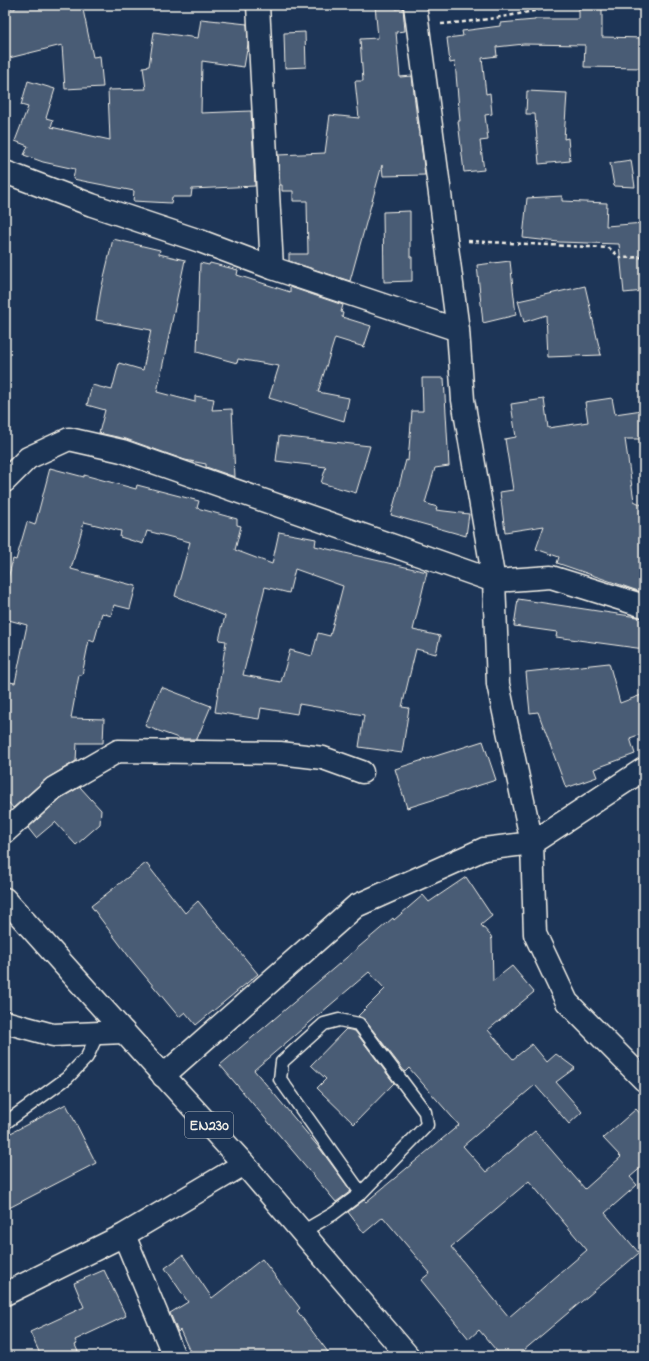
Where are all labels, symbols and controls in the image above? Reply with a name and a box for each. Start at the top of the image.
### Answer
road number: EN230 [185,1112,233,1138]

